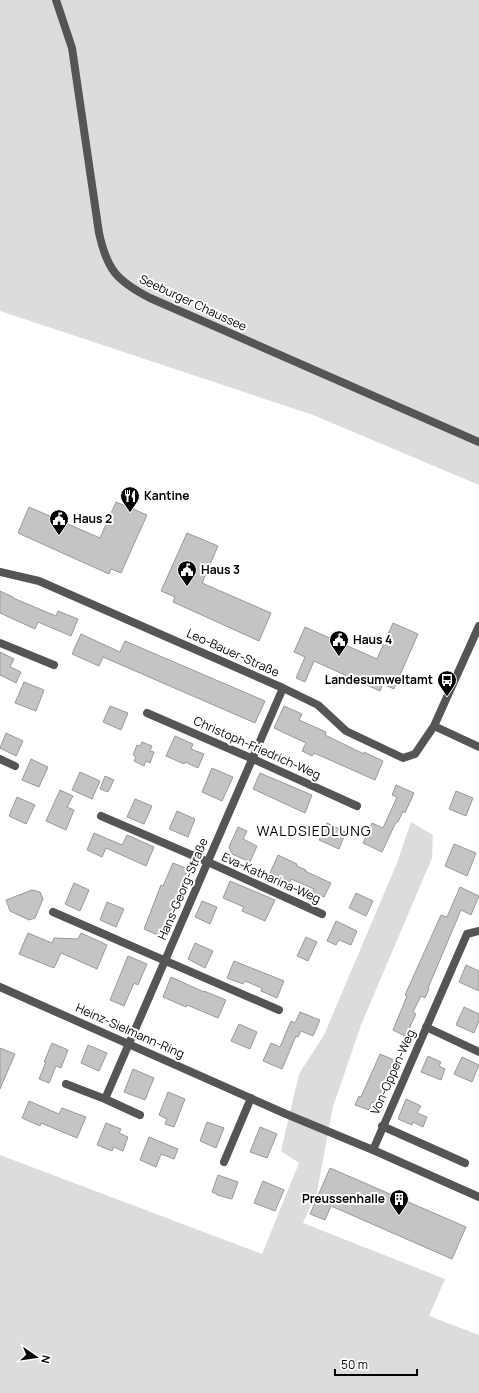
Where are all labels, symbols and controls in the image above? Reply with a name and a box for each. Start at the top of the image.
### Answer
street label: Seeburger Chaussee [137,270,250,335]
restaurant icon: Kantine [119,485,141,513]
place label: Kantine [144,487,189,504]
public building icon: Haus 2 [48,508,70,536]
place label: Haus 2 [73,510,112,527]
public building icon: Haus 3 [176,559,198,587]
place label: Haus 3 [201,561,240,578]
street label: Leo-Bauer-Straße [184,624,282,681]
public building icon: Haus 4 [328,629,350,657]
place label: Haus 4 [353,631,392,648]
bus stop icon: Landesumweltamt [436,669,458,697]
place label: Landesumweltamt [325,671,433,688]
street label: Christoph-Friedrich-Weg [191,712,323,783]
district label: WALDSIEDLUNG [256,821,372,840]
street label: Hans-Georg-Straße [153,835,212,942]
street label: Eva-Katharina-Weg [219,848,323,907]
street label: Heinz-Sielmann-Ring [73,999,187,1062]
street label: Von-Oppen-Weg [366,1026,419,1117]
building icon: Preussenhalle [388,1188,410,1216]
place label: Preussenhalle [302,1190,385,1207]
north arrow [16,1337,56,1377]
scale bar [335,1351,417,1377]
text: N [38,1354,54,1365]
text: 50 m [341,1356,368,1373]

